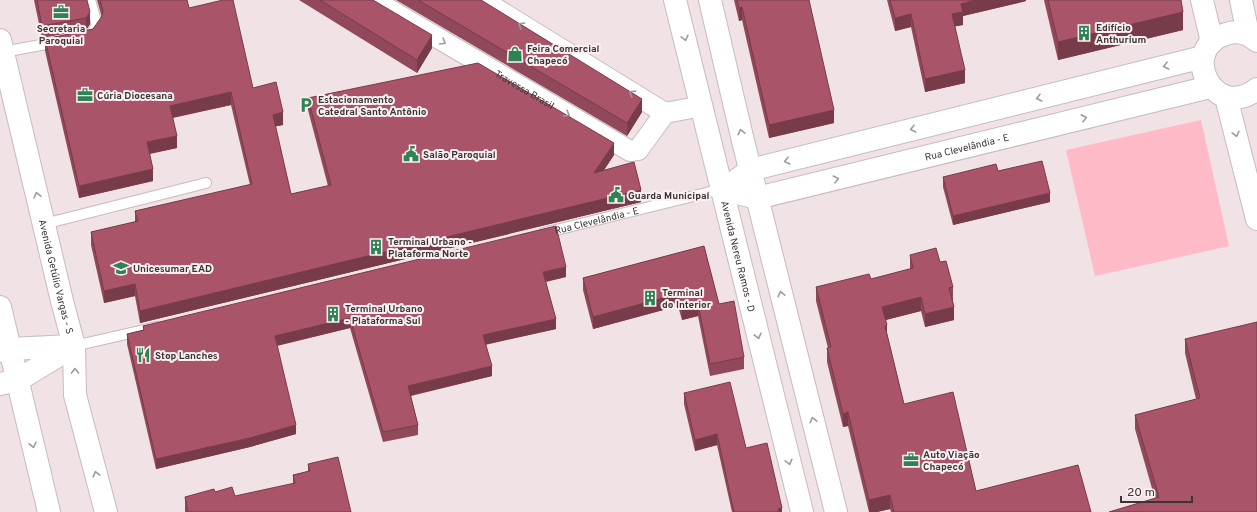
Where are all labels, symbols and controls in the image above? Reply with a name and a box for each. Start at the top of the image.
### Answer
office icon: Secretaria Paroquial [52,3,70,21]
one-way arrow [518,22,525,29]
place label: Edifício Anthurium [1096,22,1146,47]
place label: Secretaria Paroquial [37,23,85,48]
building icon: Edifício Anthurium [1075,24,1093,42]
one-way arrow [680,35,688,41]
one-way arrow [439,37,446,44]
place label: Feira Comercial Chapecó [527,43,600,68]
shop icon: Feira Comercial Chapecó [506,45,524,63]
one-way arrow [1162,61,1169,70]
street label: Travessa Brasil [492,68,556,113]
office icon: Cúria Diocesana [76,86,94,104]
place label: Cúria Diocesana [97,90,173,103]
one-way arrow [629,90,636,97]
one-way arrow [1036,93,1043,101]
place label: Estacionamento Catedral Santo Antônio [318,94,427,119]
parking icon: Estacionamento Catedral Santo Antônio [297,96,315,114]
one-way arrow [563,110,570,117]
one-way arrow [1081,114,1088,122]
one-way arrow [910,125,917,133]
one-way arrow [737,129,745,136]
street label: Rua Clevelândia - E [923,131,1011,165]
one-way arrow [1231,131,1240,138]
public building icon: Salão Paroquial [402,145,420,163]
place label: Salão Paroquial [423,149,496,162]
one-way arrow [784,156,791,165]
one-way arrow [833,175,839,183]
public building icon: Guarda Municipal [607,186,625,204]
place label: Guarda Municipal [628,190,710,203]
one-way arrow [33,192,42,199]
street label: Avenida Nereu Ramos - D [717,200,757,314]
street label: Rua Clevelândia - E [553,205,640,238]
street label: Avenida Getúlio Vargas - S [35,218,75,335]
place label: Terminal Urbano - Plataforma Norte [388,236,472,261]
building icon: Terminal Urbano - Plataforma Norte [367,238,385,256]
school or university icon: Unicesumar EAD [112,259,130,277]
place label: Unicesumar EAD [133,263,212,276]
place label: Terminal do Interior [662,287,712,312]
building icon: Terminal do Interior [641,289,659,307]
one-way arrow [777,291,786,298]
place label: Terminal Urbano - Plataforma Sul [345,303,423,328]
building icon: Terminal Urbano - Plataforma Sul [324,305,342,323]
one-way arrow [753,332,762,339]
restaurant icon: Stop Lanches [134,346,152,364]
place label: Stop Lanches [155,350,218,363]
one-way arrow [70,368,79,374]
one-way arrow [809,417,817,423]
one-way arrow [29,442,37,448]
place label: Auto Viação Chapecó [923,449,980,474]
office icon: Auto Viação Chapecó [902,451,920,469]
one-way arrow [785,459,793,466]
one-way arrow [92,471,101,478]
scale bar [1121,478,1192,504]
text: 20 m [1127,485,1155,501]

